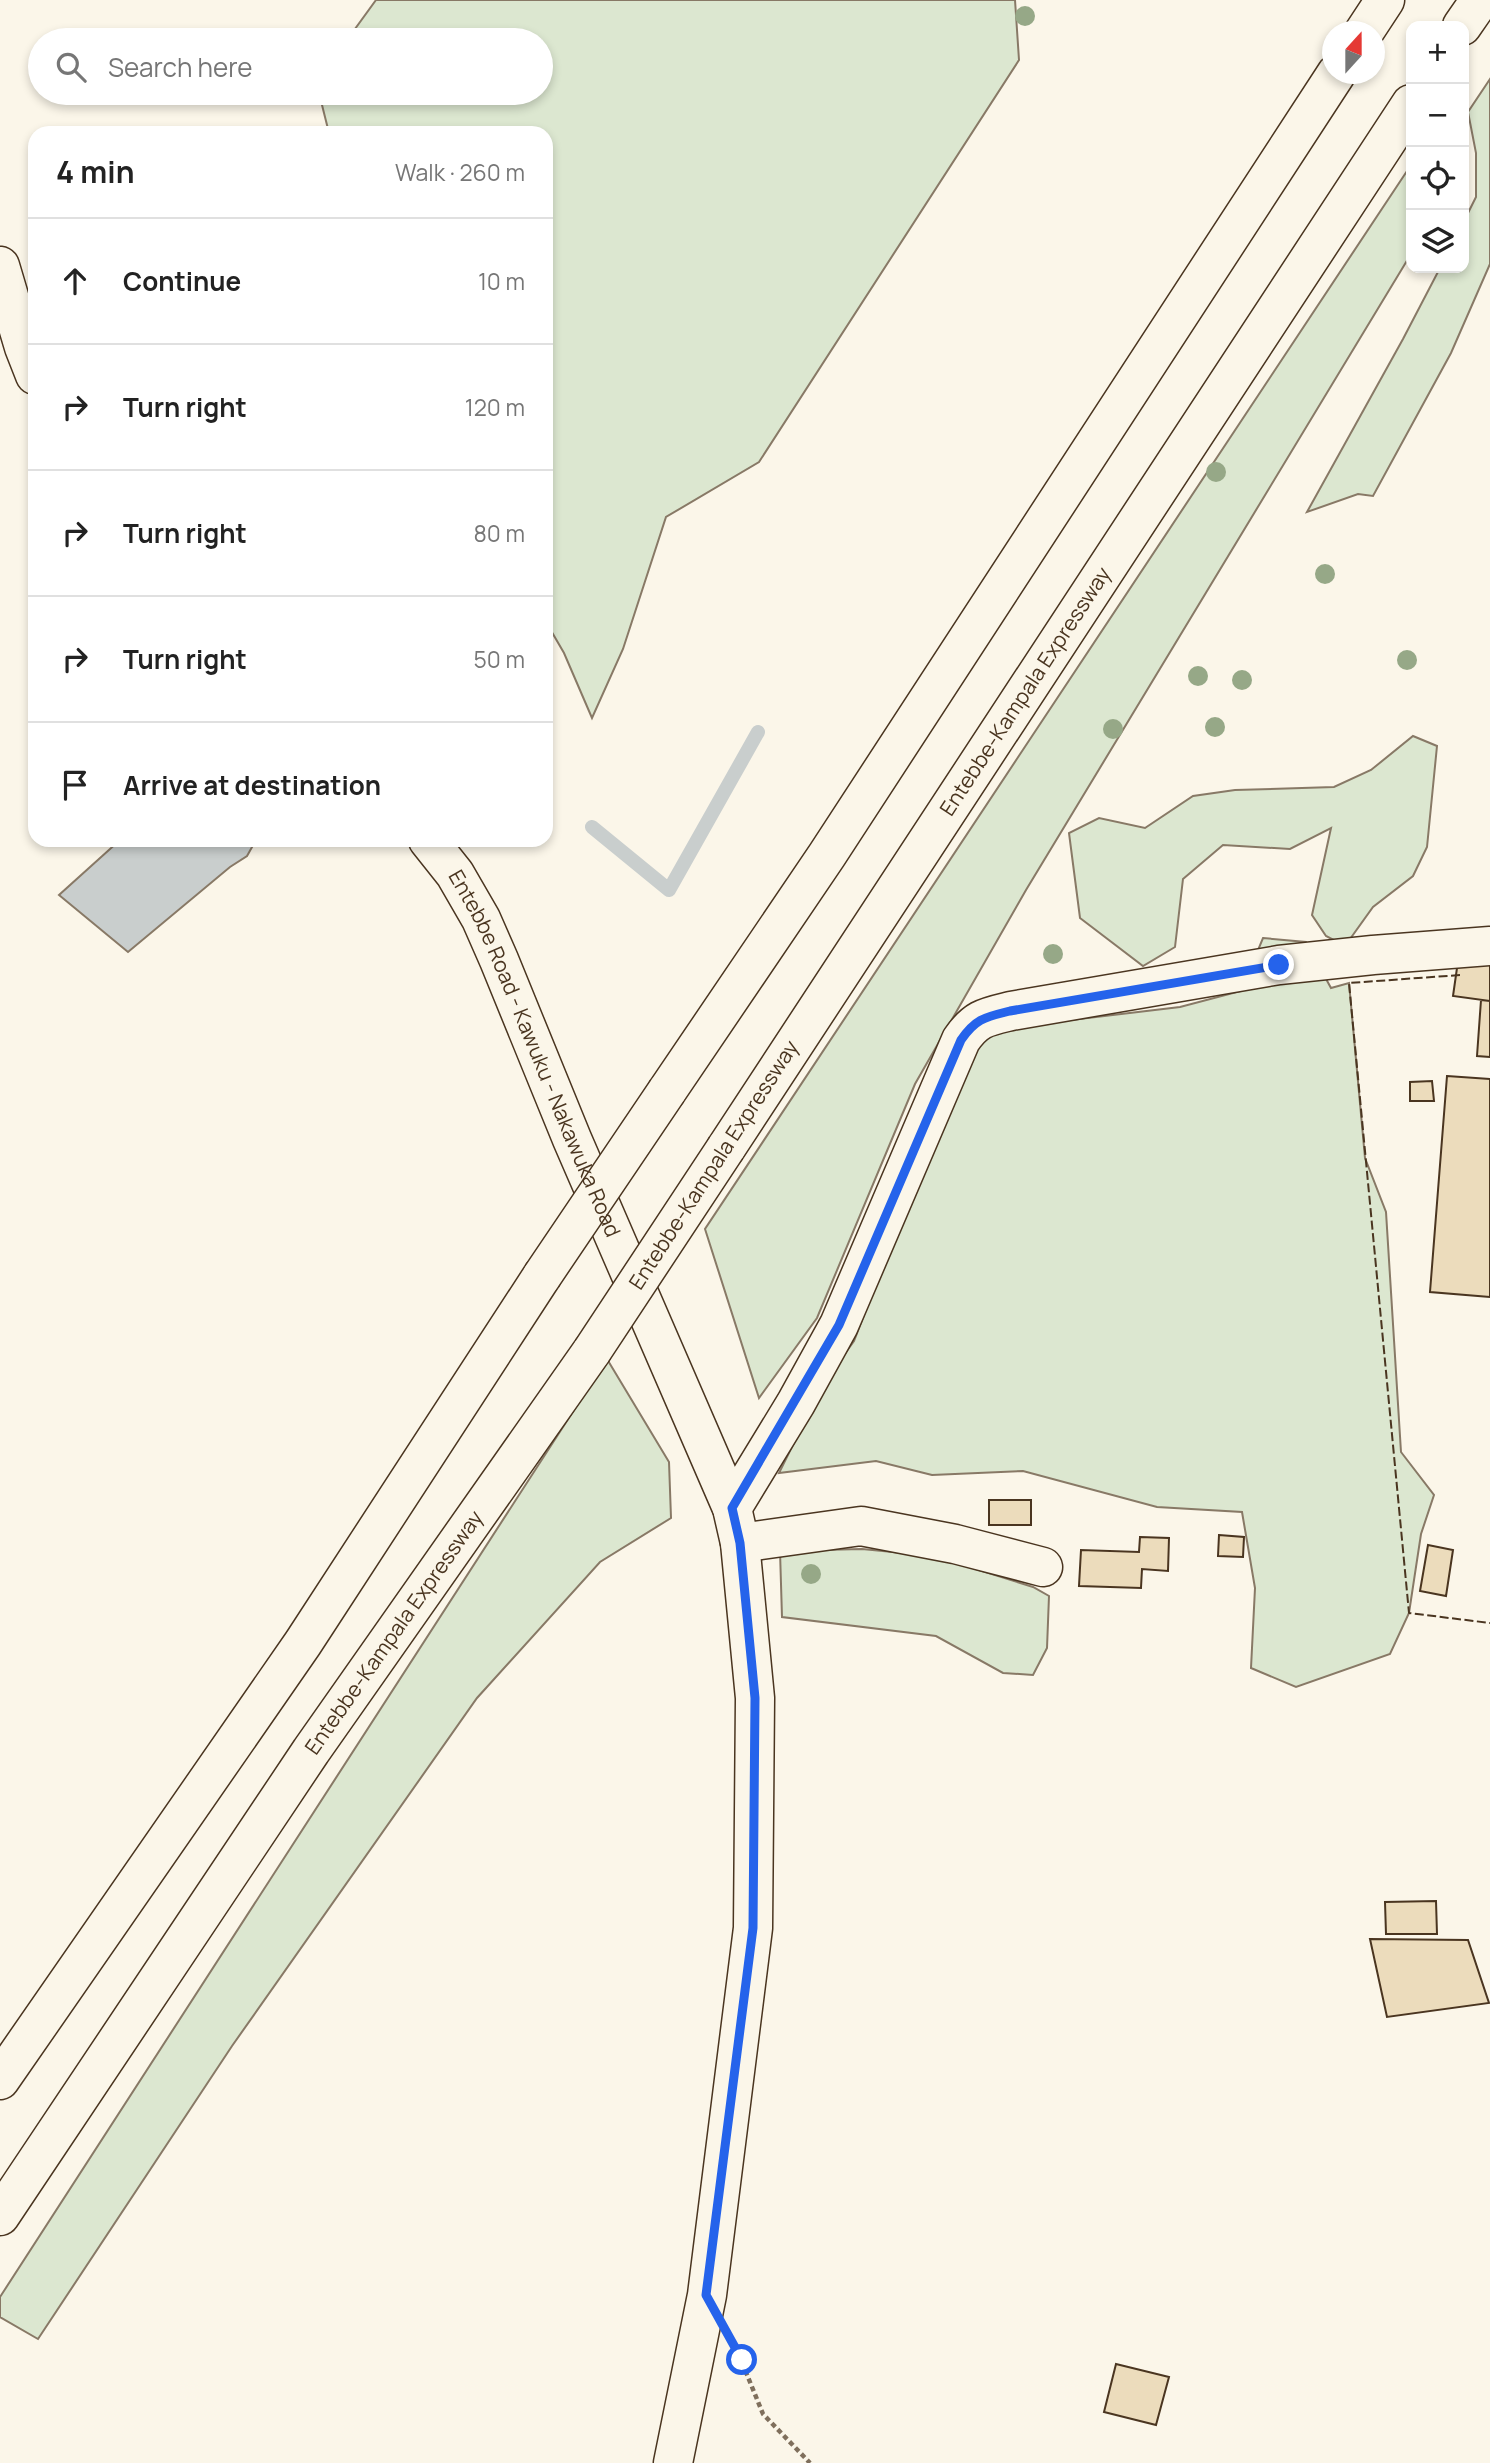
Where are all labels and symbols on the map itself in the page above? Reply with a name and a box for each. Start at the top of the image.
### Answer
north arrow [1322,21,1385,84]
street label: Entebbe-Kampala Expressway [933,561,1116,821]
street label: Entebbe Road - Kawuku - Nakawuka Road [443,864,628,1241]
route end [1263,949,1294,980]
street label: Entebbe-Kampala Expressway [622,1034,804,1294]
street label: Entebbe-Kampala Expressway [298,1505,489,1760]
route start [726,2344,757,2375]

